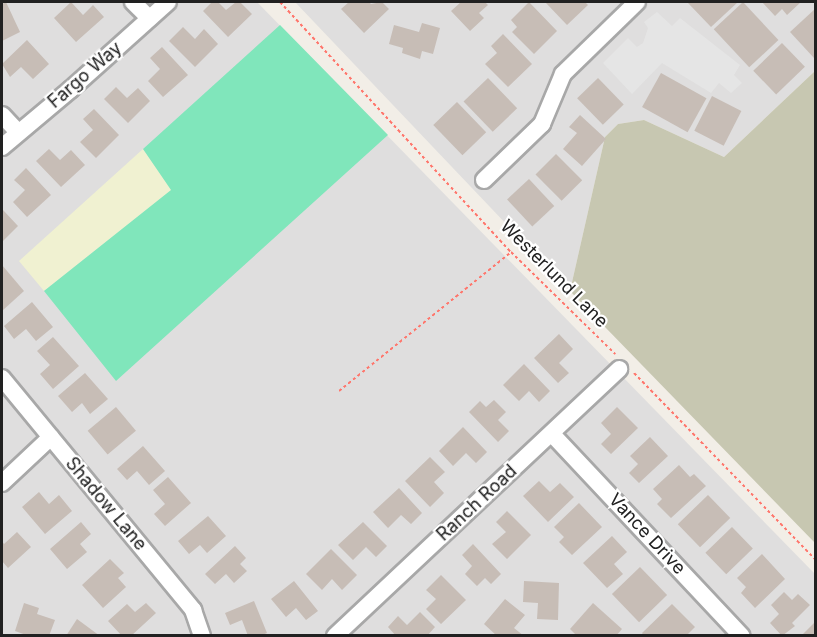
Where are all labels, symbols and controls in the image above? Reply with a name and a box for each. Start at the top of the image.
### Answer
street label: Fargo Way [44,37,126,113]
street label: Westerlund Lane [496,216,612,332]
street label: Shadow Lane [61,453,151,555]
street label: Ranch Road [432,460,522,546]
street label: Vance Drive [604,489,690,579]

